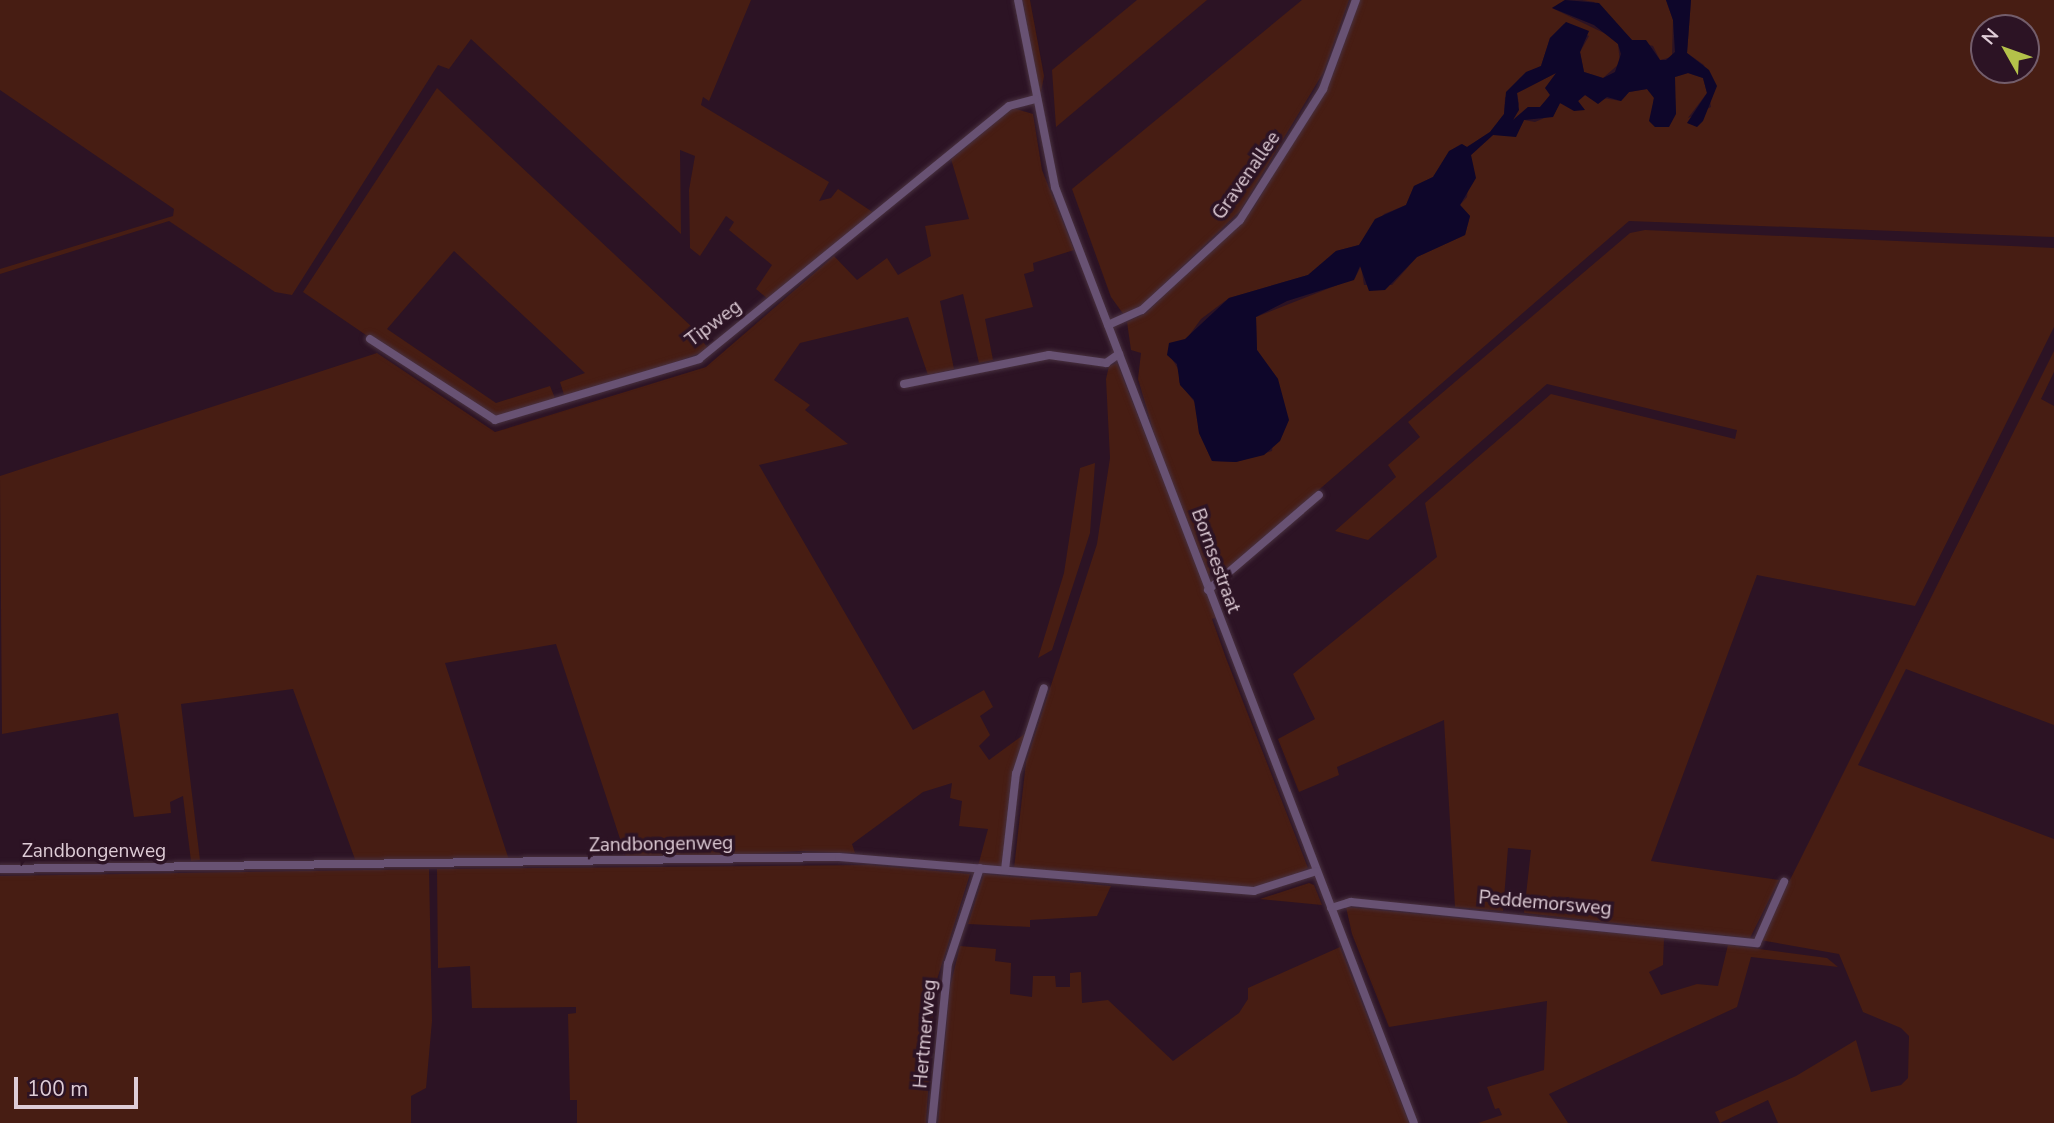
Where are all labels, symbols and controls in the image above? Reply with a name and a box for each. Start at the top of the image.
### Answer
north arrow [1970,14,2040,84]
text: N [1976,23,2005,51]
street label: Gravenallee [1208,127,1286,225]
street label: Tipweg [682,296,746,352]
street label: Bornsestraat [1186,506,1244,616]
street label: Zandbongenweg [589,832,733,858]
street label: Zandbongenweg [22,841,166,863]
street label: Peddemorsweg [1477,887,1613,921]
street label: Hertmerweg [910,979,942,1089]
scale bar [18,1064,142,1108]
text: 100 m [27,1075,88,1103]

